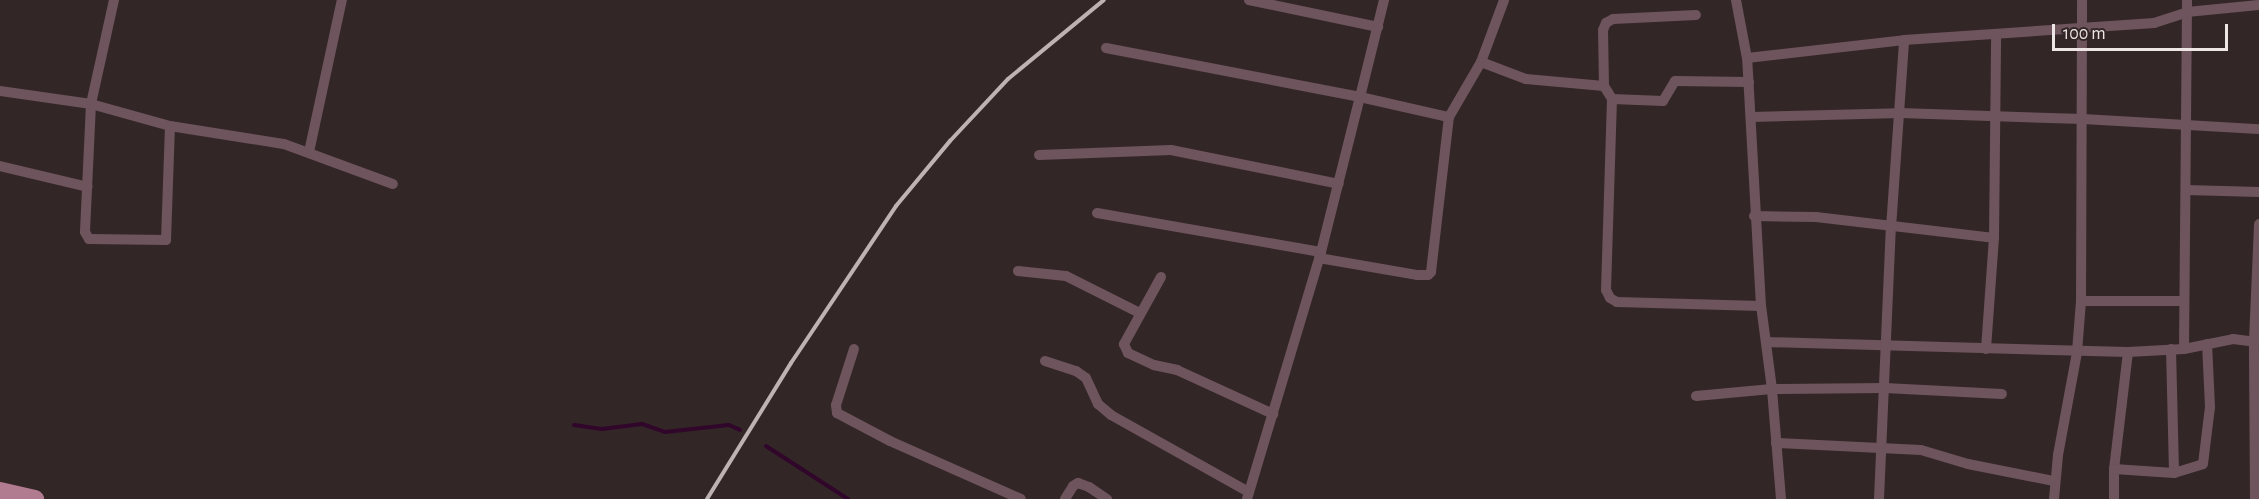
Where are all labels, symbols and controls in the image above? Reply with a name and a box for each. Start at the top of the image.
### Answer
scale bar [2055,12,2230,50]
text: 100 m [2063,25,2106,43]

